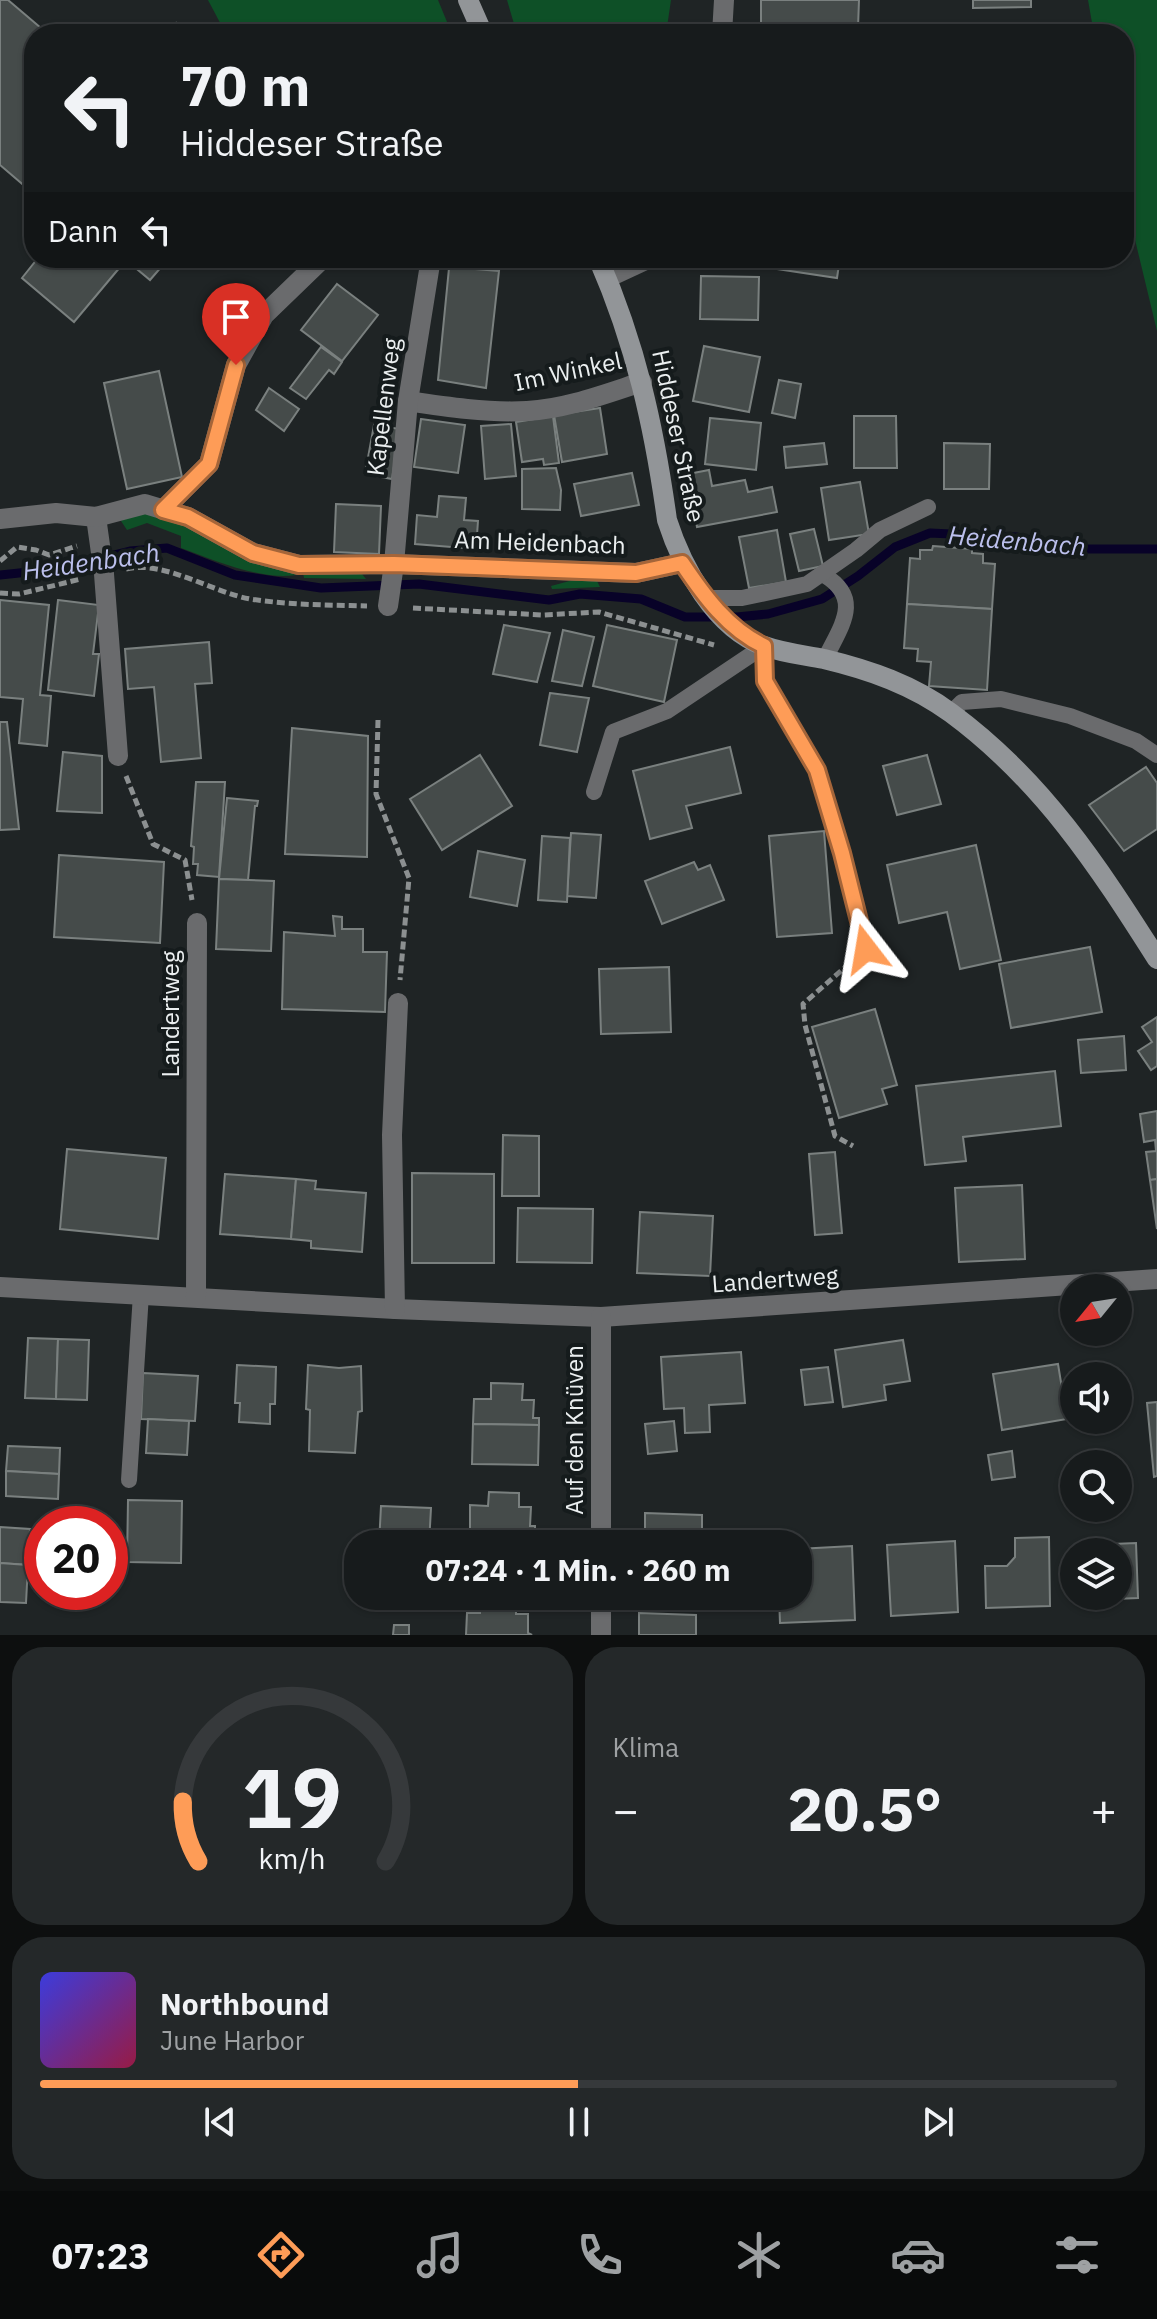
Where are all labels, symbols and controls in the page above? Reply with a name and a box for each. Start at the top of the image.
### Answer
text: 70 m [180,49,310,121]
icon: left [48,56,152,160]
text: Hiddeser Straße [180,119,444,166]
icon: left [134,208,178,252]
text: Dann [48,211,118,250]
pin [202,283,270,365]
icon: arrive [214,295,258,339]
street label: Kapellenweg [359,336,407,478]
street label: Im Winkel [511,344,625,398]
street label: Hiddeser Straße [645,347,713,525]
water label: Heidenbach [947,517,1088,563]
street label: Am Heidenbach [454,523,626,561]
water label: Heidenbach [20,535,162,587]
position arrow [824,907,908,991]
street label: Landertweg [154,950,186,1078]
street label: Landertweg [710,1259,840,1299]
north arrow [1060,1274,1132,1346]
map controls [1060,1274,1132,1610]
street label: Auf den Knüven [558,1345,590,1515]
button: sound [1060,1362,1132,1434]
button: search [1060,1450,1132,1522]
speed limit sign: 20 [24,1506,128,1610]
button: layers [1060,1538,1132,1610]
text: 07:24 · 1 Min. · 260 m [425,1550,731,1589]
text: Klima [613,1730,679,1764]
text: 19 [242,1743,342,1851]
text: 20.5° [787,1769,942,1848]
text: − [613,1781,639,1838]
text: + [1091,1781,1117,1838]
text: km/h [259,1840,326,1877]
text: Northbound [160,1984,329,2023]
text: June Harbor [160,2023,304,2057]
icon: previous [198,2100,242,2144]
icon: pause [557,2100,601,2144]
icon: next [916,2100,960,2144]
icon: directions [253,2227,309,2283]
icon: music [412,2227,468,2283]
icon: phone [572,2227,628,2283]
icon: climate [731,2227,787,2283]
icon: car [890,2227,946,2283]
icon: filters [1049,2227,1105,2283]
text: 07:23 [52,2232,150,2279]

